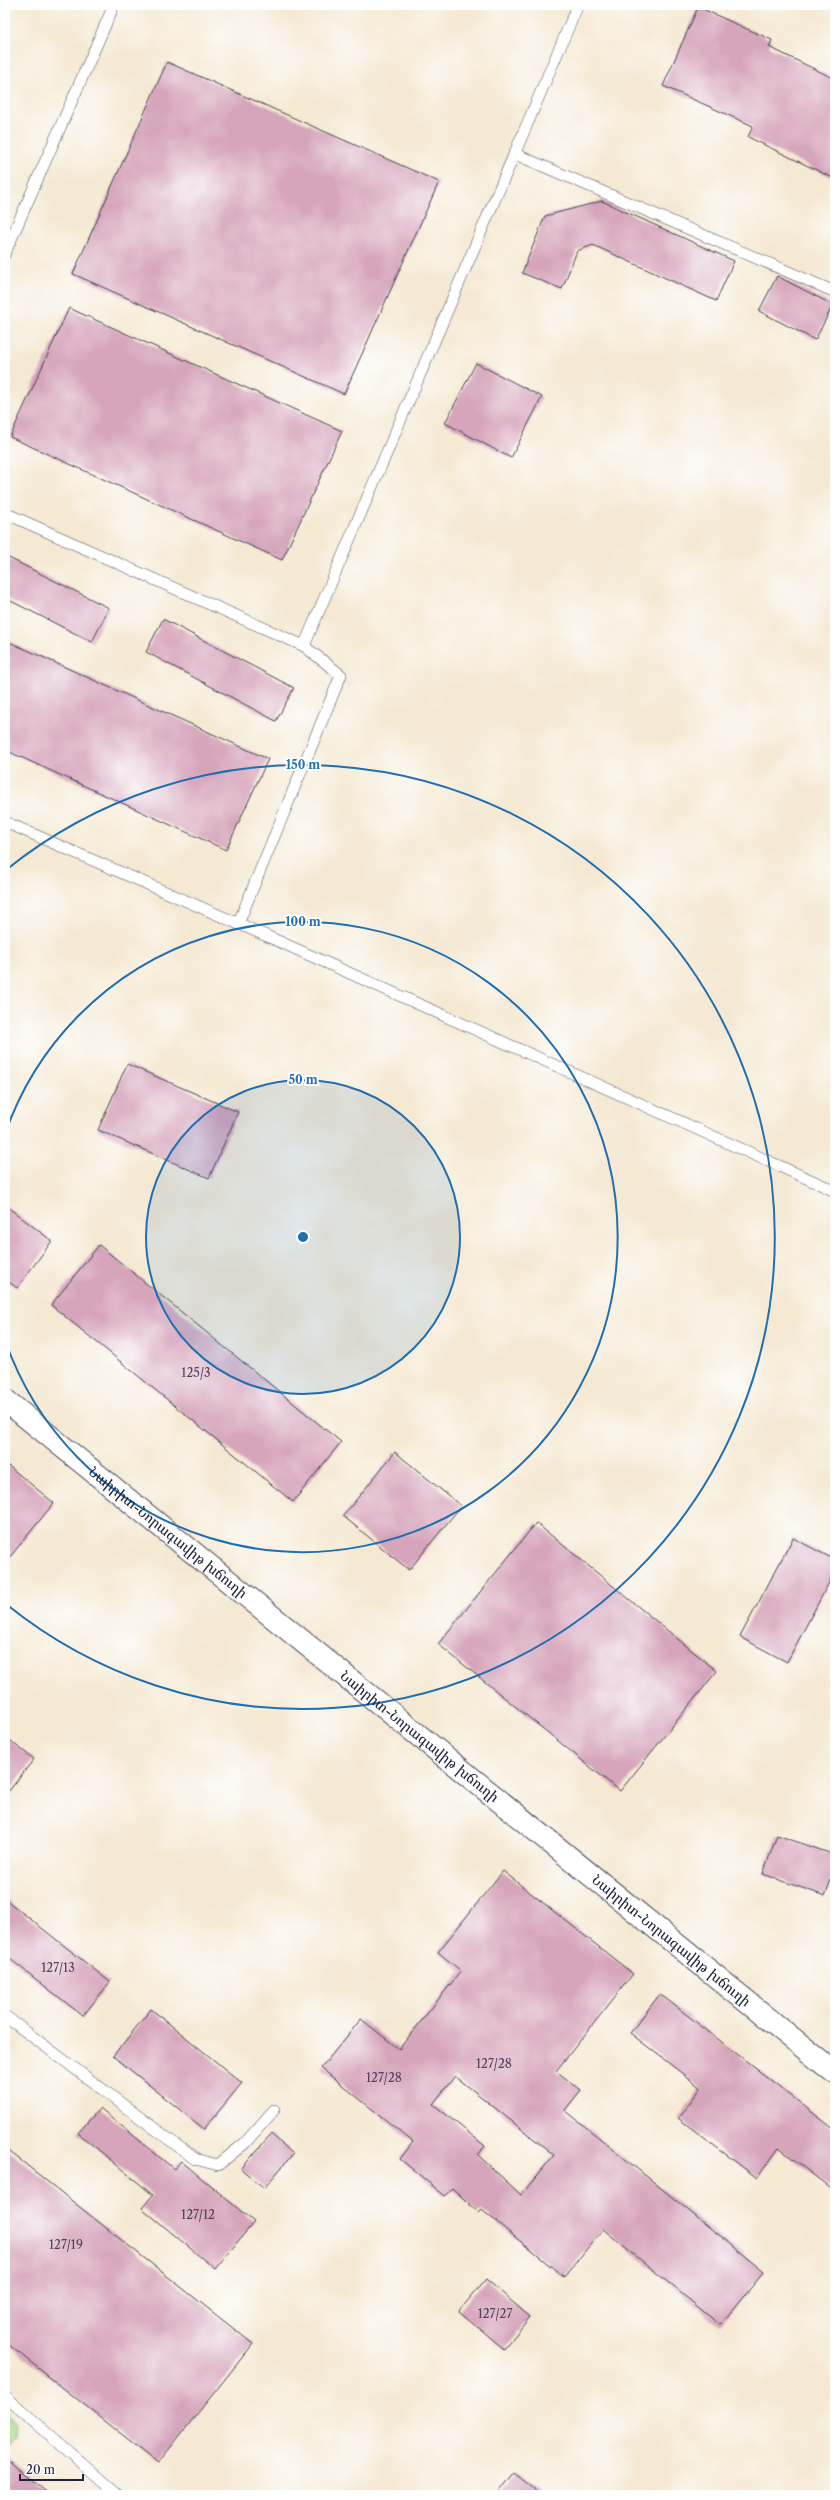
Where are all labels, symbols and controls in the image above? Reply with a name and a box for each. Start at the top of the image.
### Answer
text: 150 m [286,757,320,772]
text: 100 m [285,914,321,929]
text: 50 m [288,1072,318,1087]
centre of rings [296,1230,310,1244]
house number: 125/3 [181,1365,211,1380]
street label: Նաիրիտ-Նորագավիթ խճուղի [85,1463,251,1602]
street label: Նաիրիտ-Նորագավիթ խճուղի [337,1667,503,1806]
street label: Նաիրիտ-Նորագավիթ խճուղի [589,1871,754,2010]
house number: 127/13 [41,1960,75,1975]
house number: 127/28 [476,2056,512,2071]
house number: 127/28 [366,2070,402,2085]
house number: 127/12 [181,2207,215,2222]
house number: 127/19 [49,2237,83,2252]
house number: 127/27 [478,2306,512,2321]
scale bar [20,2456,83,2482]
text: 20 m [26,2462,55,2477]

